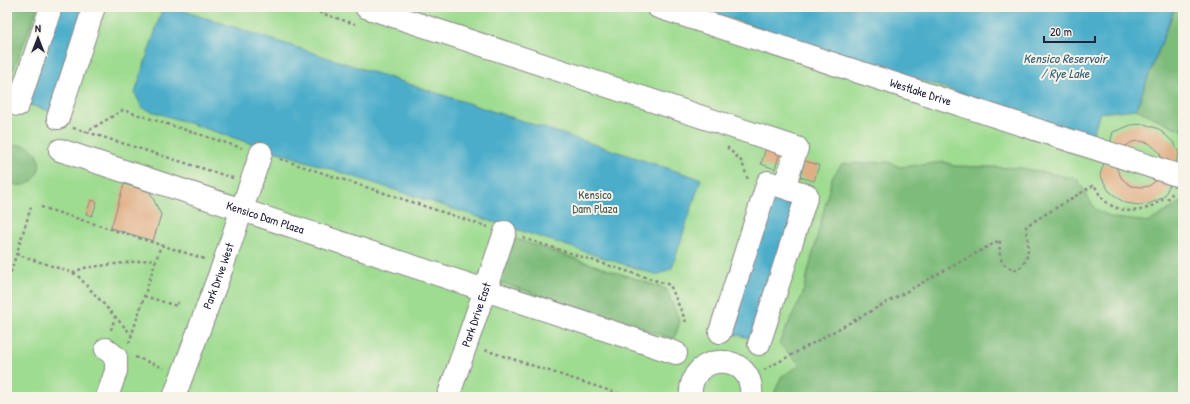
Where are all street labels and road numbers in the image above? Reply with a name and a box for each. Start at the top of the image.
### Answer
street label: Westlake Drive [888,74,954,110]
street label: Kensico Dam Plaza [224,196,307,238]
street label: Park Drive West [198,240,238,311]
street label: Park Drive East [457,279,495,349]

